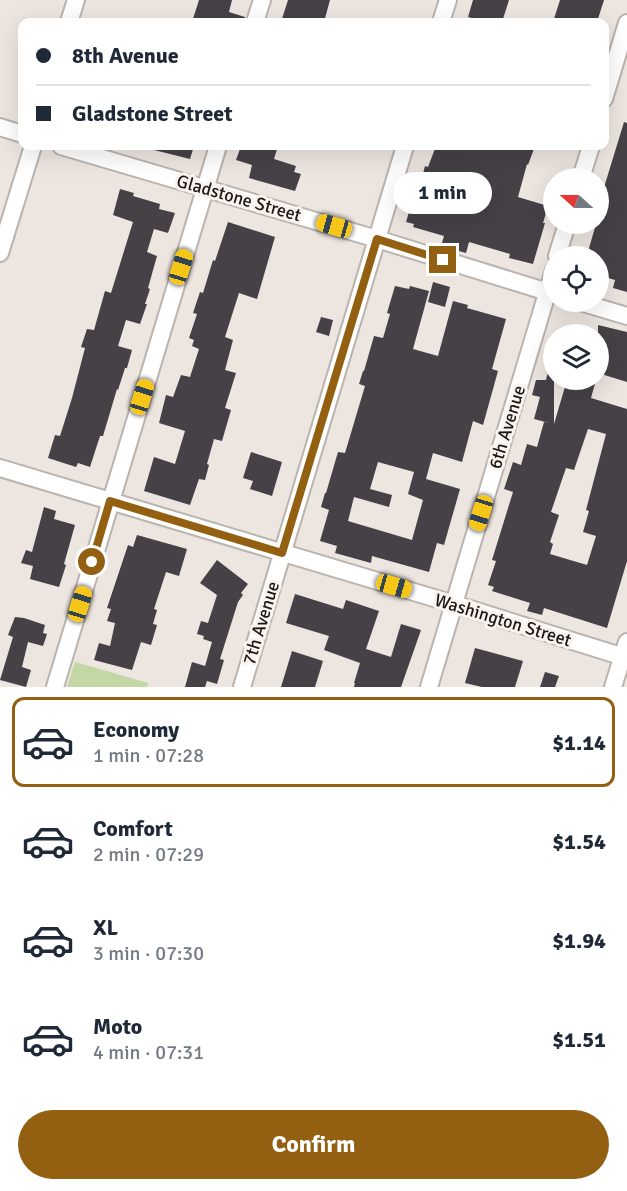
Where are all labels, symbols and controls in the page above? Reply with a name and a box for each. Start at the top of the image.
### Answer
text: 8th Avenue [72,42,179,69]
text: Gladstone Street [72,100,233,127]
north arrow [543,168,609,234]
map controls [543,168,609,390]
street label: Gladstone Street [174,170,304,226]
callout: 1 min [394,173,492,215]
text: 1 min [418,180,467,205]
car [314,212,354,240]
route end [429,246,456,273]
button: locate [543,246,609,312]
car [167,247,195,287]
button: layers [543,324,609,390]
car [128,377,156,417]
street label: 6th Avenue [484,383,530,471]
car [467,493,495,533]
route start [78,548,105,575]
car [374,572,414,600]
street label: 7th Avenue [238,579,284,667]
car [66,584,94,624]
street label: Washington Street [432,589,574,651]
icon: car [21,715,75,769]
text: Economy [93,716,179,743]
text: $1.14 [552,729,606,756]
text: 1 min · 07:28 [93,743,204,768]
icon: car [21,814,75,868]
text: Comfort [93,815,173,842]
text: $1.54 [552,828,606,855]
text: 2 min · 07:29 [93,842,204,867]
icon: car [21,913,75,967]
text: XL [93,914,118,941]
text: $1.94 [552,927,606,954]
text: 3 min · 07:30 [93,941,204,966]
icon: car [21,1012,75,1066]
text: Moto [93,1013,142,1040]
text: $1.51 [552,1026,606,1053]
text: 4 min · 07:31 [93,1040,204,1065]
button: Confirm [18,1110,609,1179]

